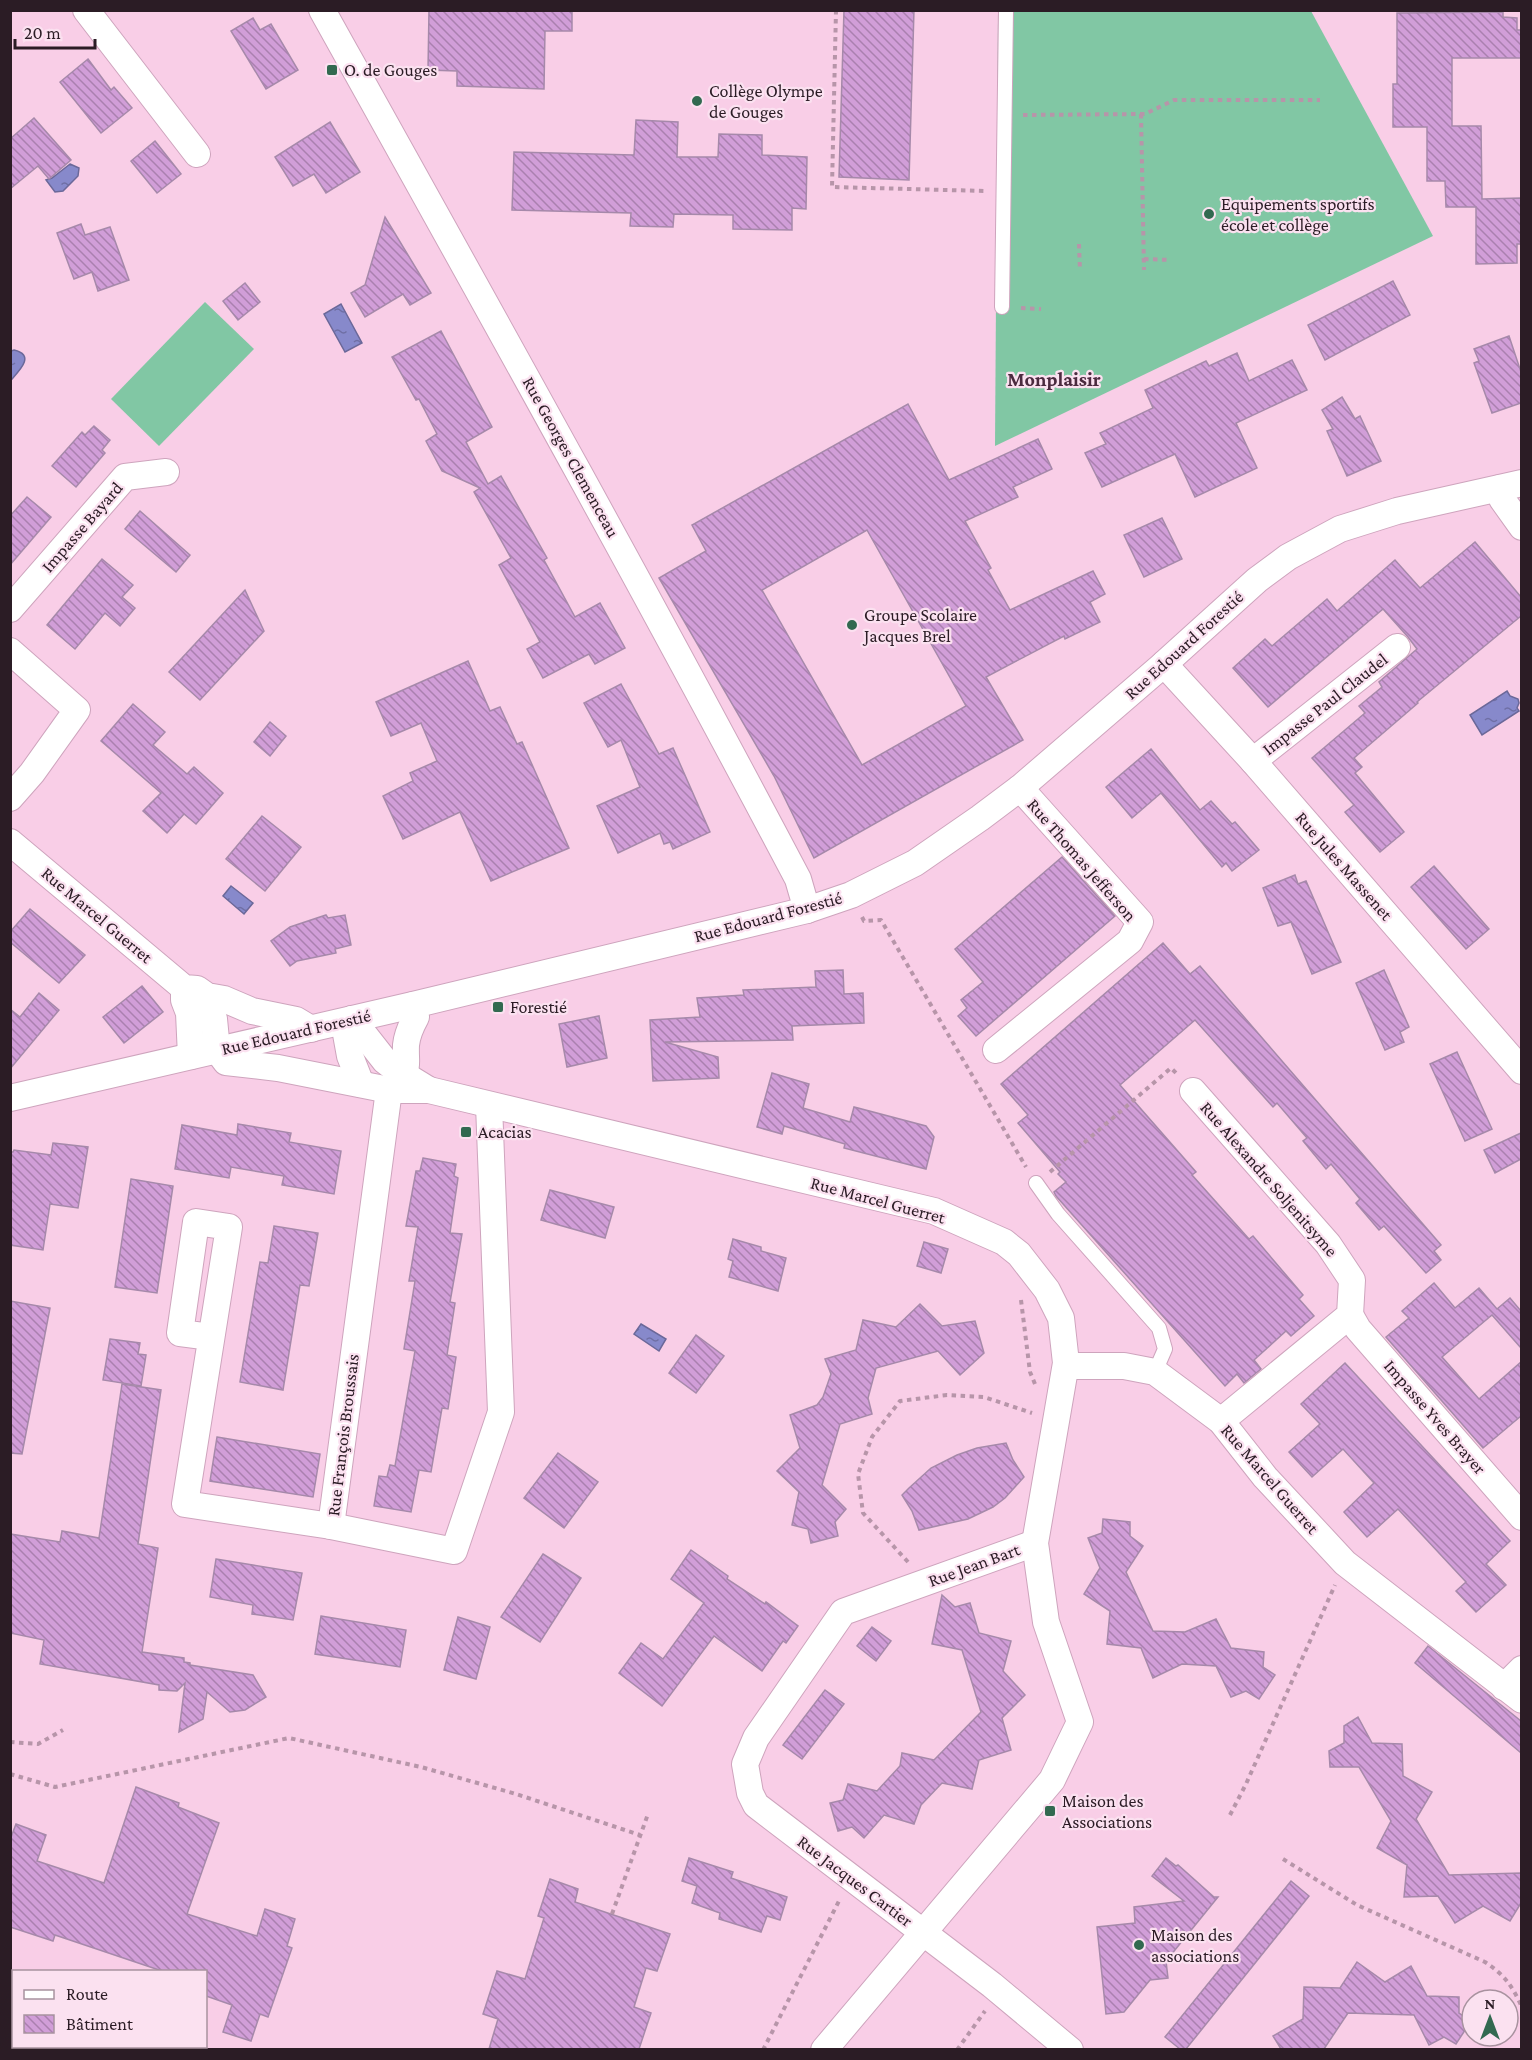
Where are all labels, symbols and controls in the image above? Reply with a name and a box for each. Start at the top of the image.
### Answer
scale bar [15,12,94,50]
text: 20 m [24,23,61,43]
place label: O. de Gouges [344,60,437,80]
marker: O. de Gouges [325,63,339,77]
place label: Collège Olympe de Gouges [709,81,823,122]
marker: Collège Olympe de Gouges [690,94,704,108]
place label: Equipements sportifs école et collège [1221,194,1375,235]
marker: Equipements sportifs école et collège [1202,207,1216,221]
district label: Monplaisir [1007,368,1101,390]
street label: Rue Georges Clemenceau [519,373,624,541]
street label: Impasse Bayard [37,477,127,576]
street label: Rue Edouard Forestié [1121,587,1247,703]
place label: Groupe Scolaire Jacques Brel [862,605,977,646]
marker: Groupe Scolaire Jacques Brel [845,618,859,632]
street label: Impasse Paul Claudel [1258,649,1392,759]
street label: Rue Thomas Jefferson [1023,795,1141,926]
street label: Rue Jules Massenet [1291,808,1397,925]
street label: Rue Marcel Guerret [38,863,157,968]
street label: Rue Edouard Forestié [692,888,844,946]
place label: Forestié [510,997,567,1017]
marker: Forestié [491,1000,505,1014]
street label: Rue Edouard Forestié [219,1005,373,1059]
street label: Rue Alexandre Soljenitsyme [1196,1097,1342,1261]
place label: Acacias [478,1122,532,1142]
marker: Acacias [459,1125,473,1139]
street label: Rue Marcel Guerret [809,1172,948,1228]
street label: Rue François Broussais [323,1353,363,1517]
street label: Impasse Yves Brayer [1380,1356,1490,1479]
street label: Rue Marcel Guerret [1217,1420,1324,1539]
street label: Rue Jean Bart [926,1539,1023,1591]
place label: Maison des Associations [1062,1791,1152,1832]
marker: Maison des Associations [1043,1804,1057,1818]
street label: Rue Jacques Cartier [793,1831,917,1931]
place label: Maison des associations [1151,1925,1239,1966]
marker: Maison des associations [1132,1938,1146,1952]
legend [12,1970,207,2048]
text: Route [66,1984,108,2004]
north arrow [1460,1988,1520,2048]
text: N [1485,1995,1496,2012]
text: Bâtiment [66,2014,134,2034]

